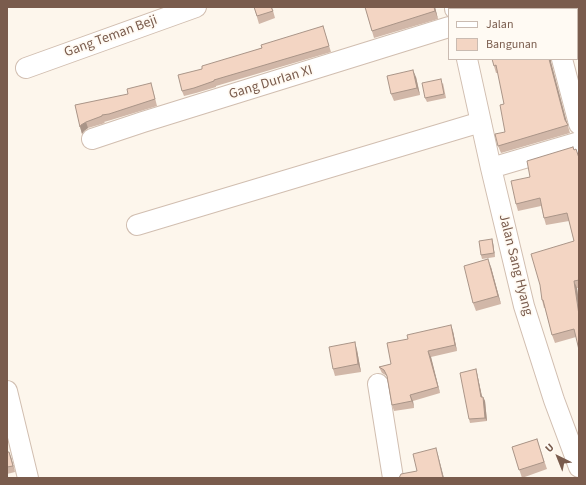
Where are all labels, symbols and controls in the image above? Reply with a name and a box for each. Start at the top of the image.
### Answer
legend [448,8,578,60]
street label: Gang Teman Beji [62,12,160,62]
text: Jalan [486,16,513,33]
text: Bangunan [486,36,537,53]
street label: Gang DurIan XI [227,62,315,104]
street label: Jalan Sang Hyang [494,212,536,318]
north arrow [538,437,578,477]
text: U [542,440,557,456]

